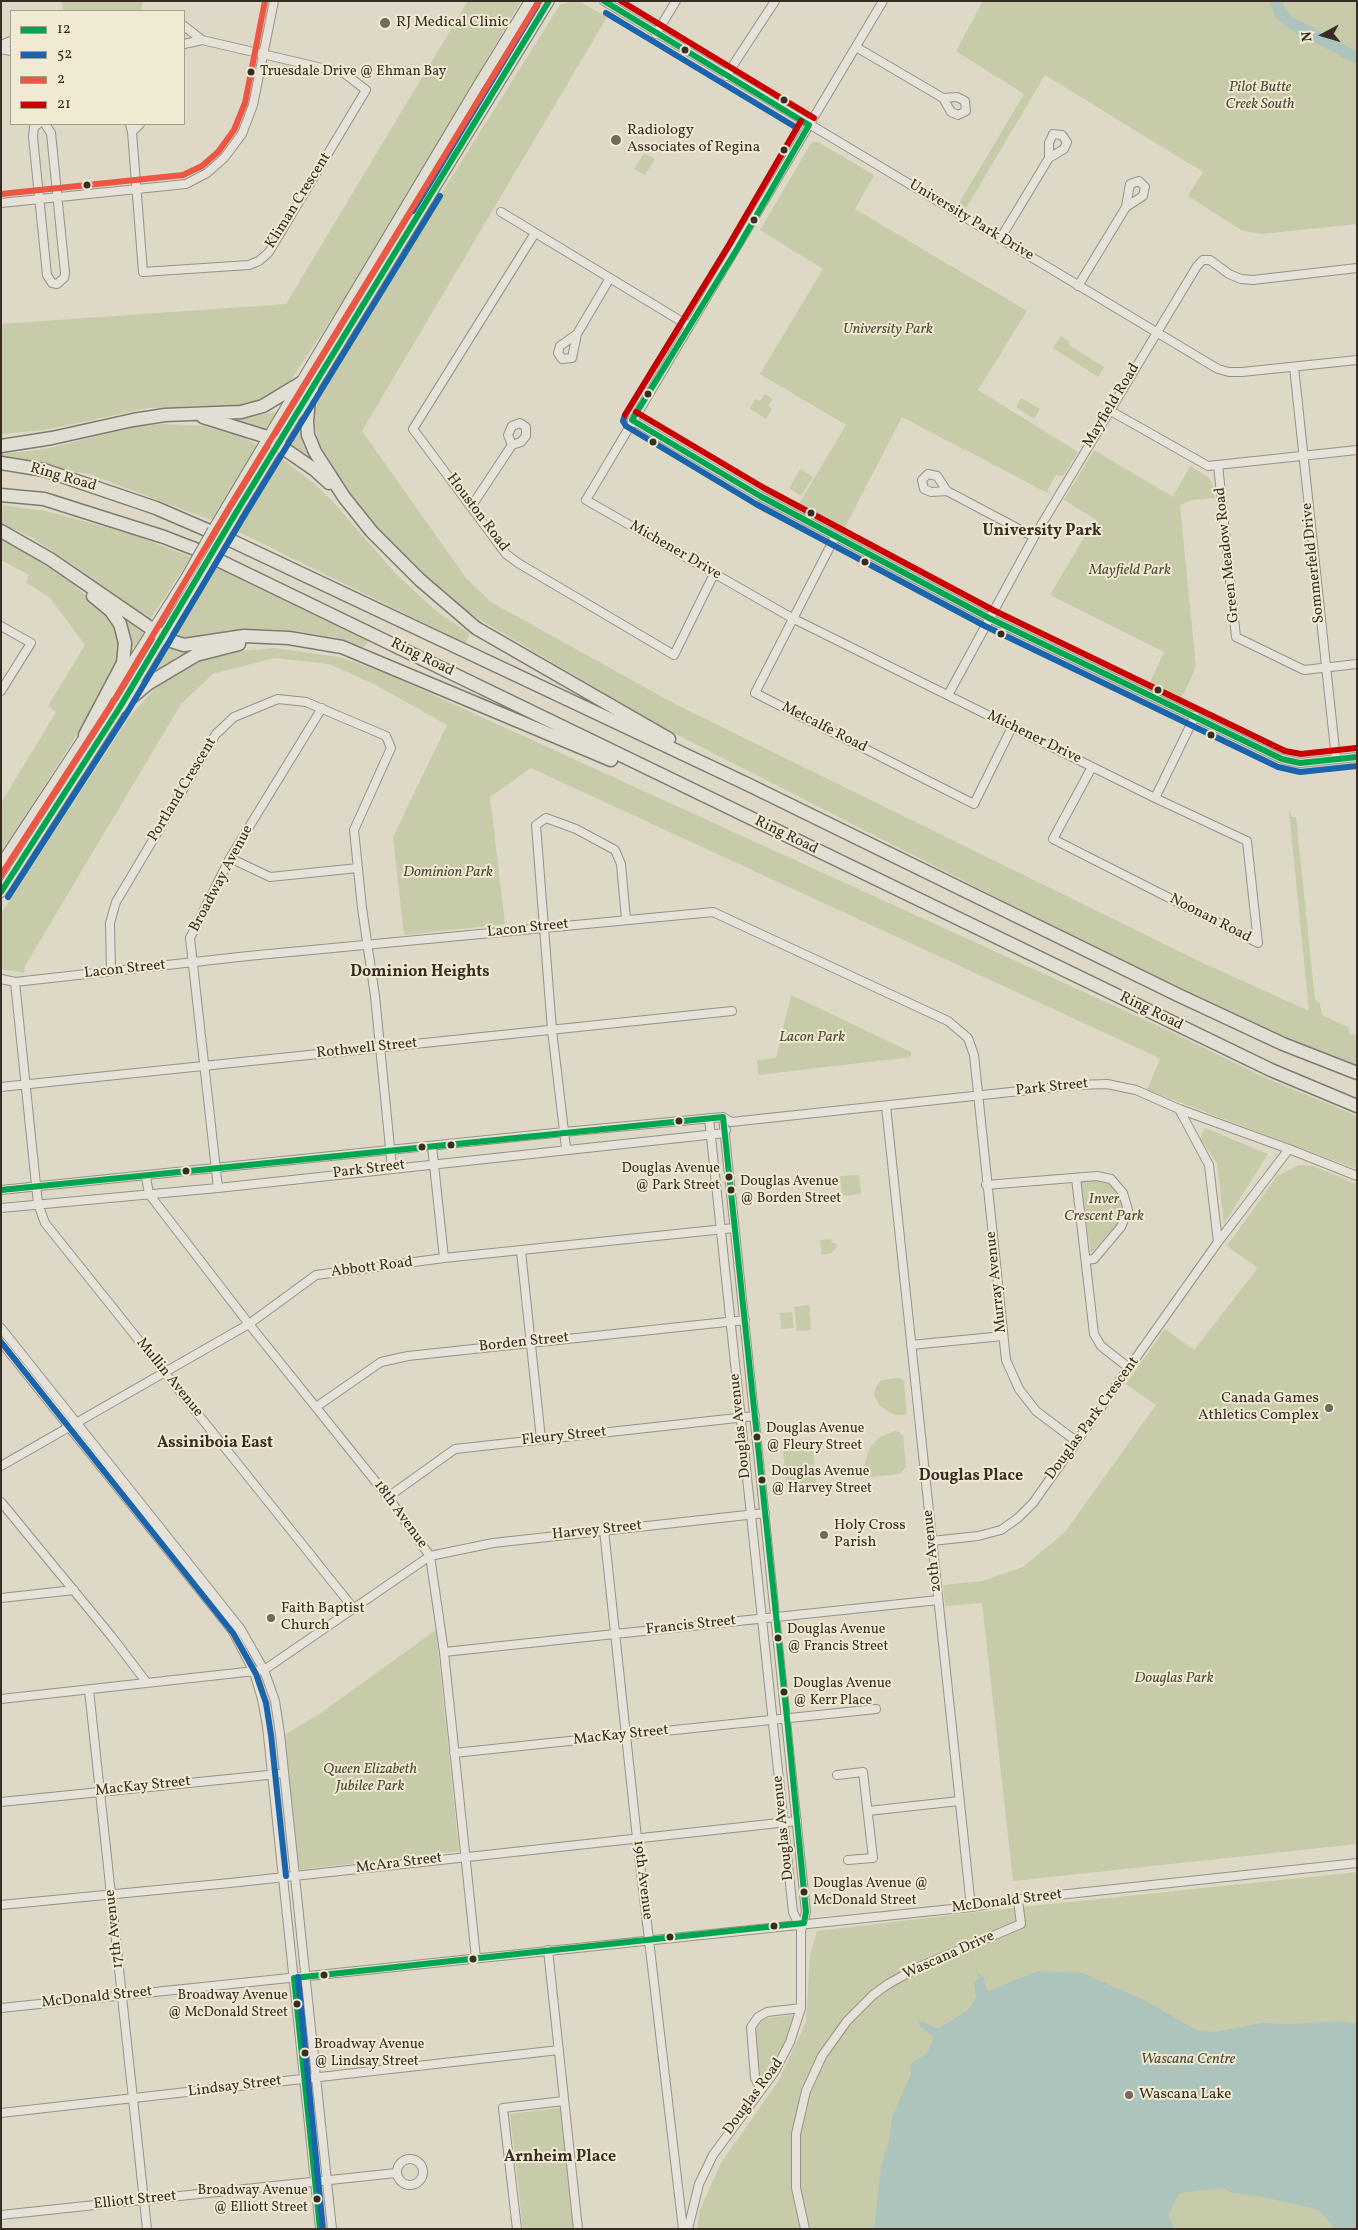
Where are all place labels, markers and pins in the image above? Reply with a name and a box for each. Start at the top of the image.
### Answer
place label: RJ Medical Clinic [396,14,509,32]
marker: RJ Medical Clinic [378,16,392,30]
unlabelled marker [680,45,690,55]
place label: Truesdale Drive @ Ehman Bay [260,64,446,80]
marker: Truesdale Drive @ Ehman Bay [246,67,256,77]
unlabelled marker [779,95,789,105]
place label: Radiology Associates of Regina [627,122,760,157]
marker: Radiology Associates of Regina [609,133,623,147]
unlabelled marker [779,145,789,155]
unlabelled marker [82,180,92,190]
unlabelled marker [749,215,759,225]
unlabelled marker [643,389,653,399]
unlabelled marker [648,437,658,447]
unlabelled marker [806,508,816,518]
unlabelled marker [860,557,870,567]
unlabelled marker [996,629,1006,639]
unlabelled marker [1153,685,1163,695]
unlabelled marker [1206,730,1216,740]
unlabelled marker [674,1116,684,1126]
unlabelled marker [446,1140,456,1150]
unlabelled marker [417,1142,427,1152]
place label: Douglas Avenue @ Park Street [622,1161,720,1194]
unlabelled marker [181,1166,191,1176]
marker: Douglas Avenue @ Park Street [724,1172,734,1182]
place label: Douglas Avenue @ Borden Street [740,1174,841,1206]
marker: Douglas Avenue @ Borden Street [726,1185,736,1195]
place label: Canada Games Athletics Complex [1198,1390,1319,1425]
marker: Canada Games Athletics Complex [1323,1402,1335,1414]
place label: Douglas Avenue @ Fleury Street [766,1421,864,1454]
marker: Douglas Avenue @ Fleury Street [752,1432,762,1442]
place label: Douglas Avenue @ Harvey Street [771,1464,872,1496]
marker: Douglas Avenue @ Harvey Street [757,1475,767,1485]
place label: Holy Cross Parish [834,1517,906,1552]
marker: Holy Cross Parish [818,1529,830,1541]
place label: Faith Baptist Church [281,1600,365,1635]
marker: Faith Baptist Church [265,1612,277,1624]
place label: Douglas Avenue @ Francis Street [787,1622,888,1654]
marker: Douglas Avenue @ Francis Street [773,1633,783,1643]
place label: Douglas Avenue @ Kerr Place [793,1676,891,1708]
marker: Douglas Avenue @ Kerr Place [779,1687,789,1697]
place label: Douglas Avenue @ McDonald Street [813,1876,928,1908]
marker: Douglas Avenue @ McDonald Street [799,1887,809,1897]
unlabelled marker [769,1921,779,1931]
unlabelled marker [665,1932,675,1942]
unlabelled marker [468,1954,478,1964]
unlabelled marker [319,1970,329,1980]
place label: Broadway Avenue @ McDonald Street [168,1988,288,2020]
marker: Broadway Avenue @ McDonald Street [292,1999,302,2009]
place label: Broadway Avenue @ Lindsay Street [314,2037,424,2070]
marker: Broadway Avenue @ Lindsay Street [300,2048,310,2058]
place label: Wascana Lake [1139,2086,1231,2104]
marker: Wascana Lake [1123,2089,1135,2101]
place label: Broadway Avenue @ Elliott Street [198,2183,308,2216]
marker: Broadway Avenue @ Elliott Street [312,2194,322,2204]

